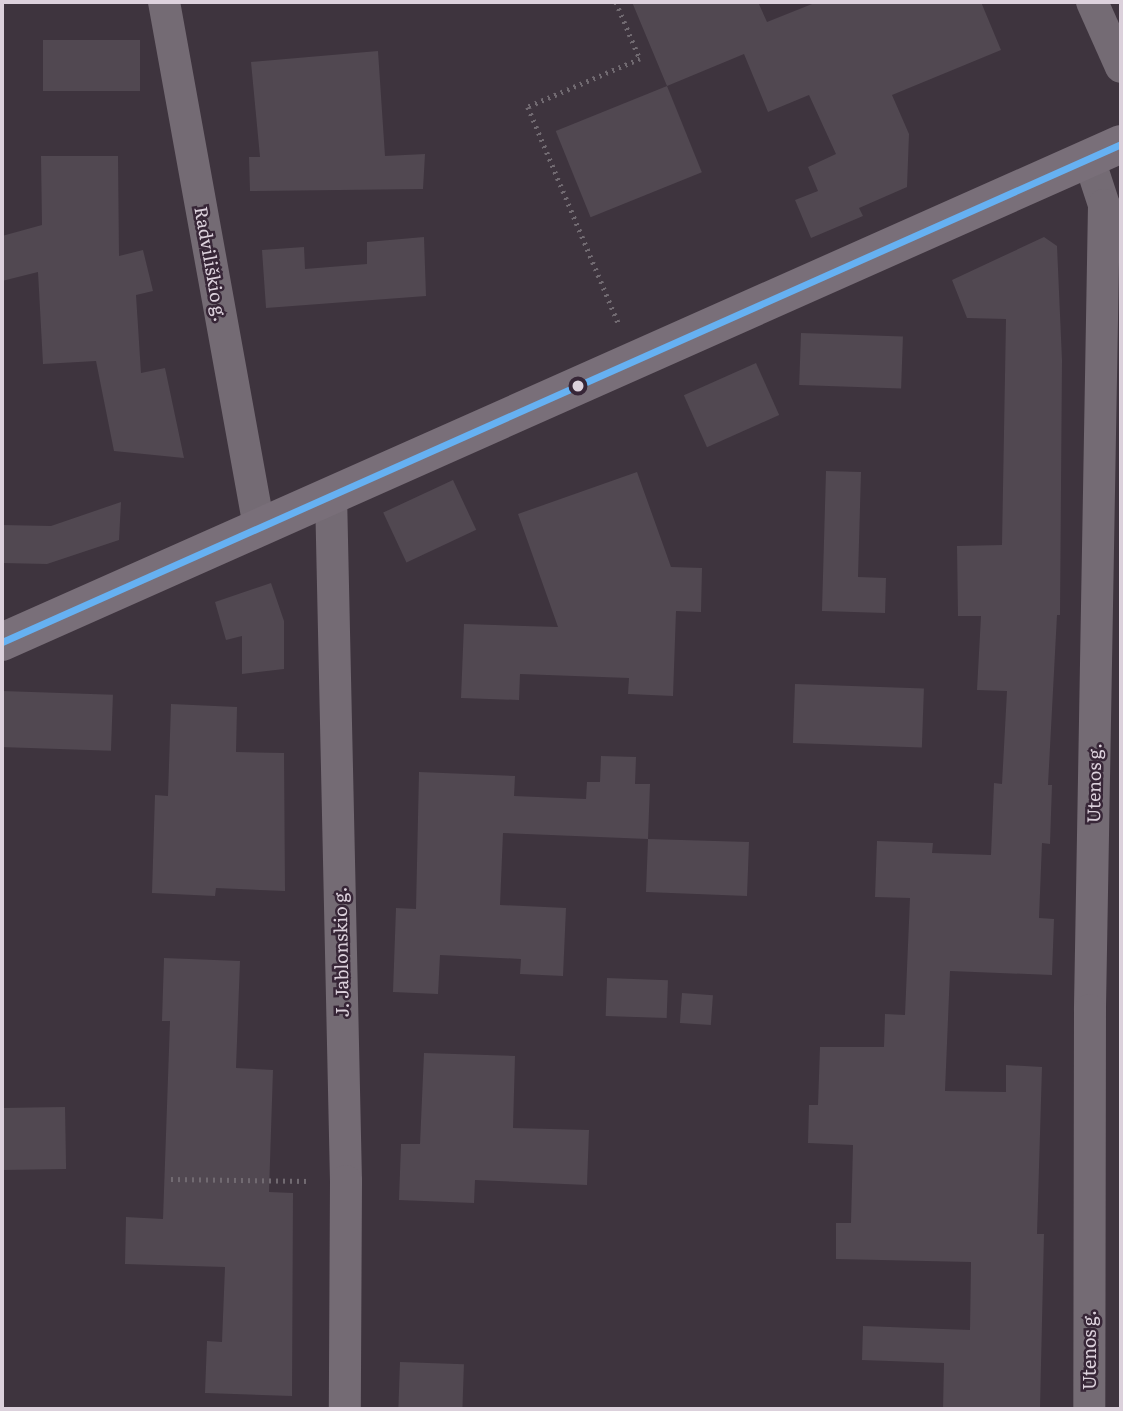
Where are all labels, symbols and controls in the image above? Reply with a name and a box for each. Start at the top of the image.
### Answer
street label: Radviliškio g. [190,205,232,323]
unlabelled marker [571,379,585,393]
street label: Utenos g. [1083,743,1105,823]
street label: J. Jablonskio g. [329,886,353,1018]
street label: Utenos g. [1078,1310,1100,1390]

